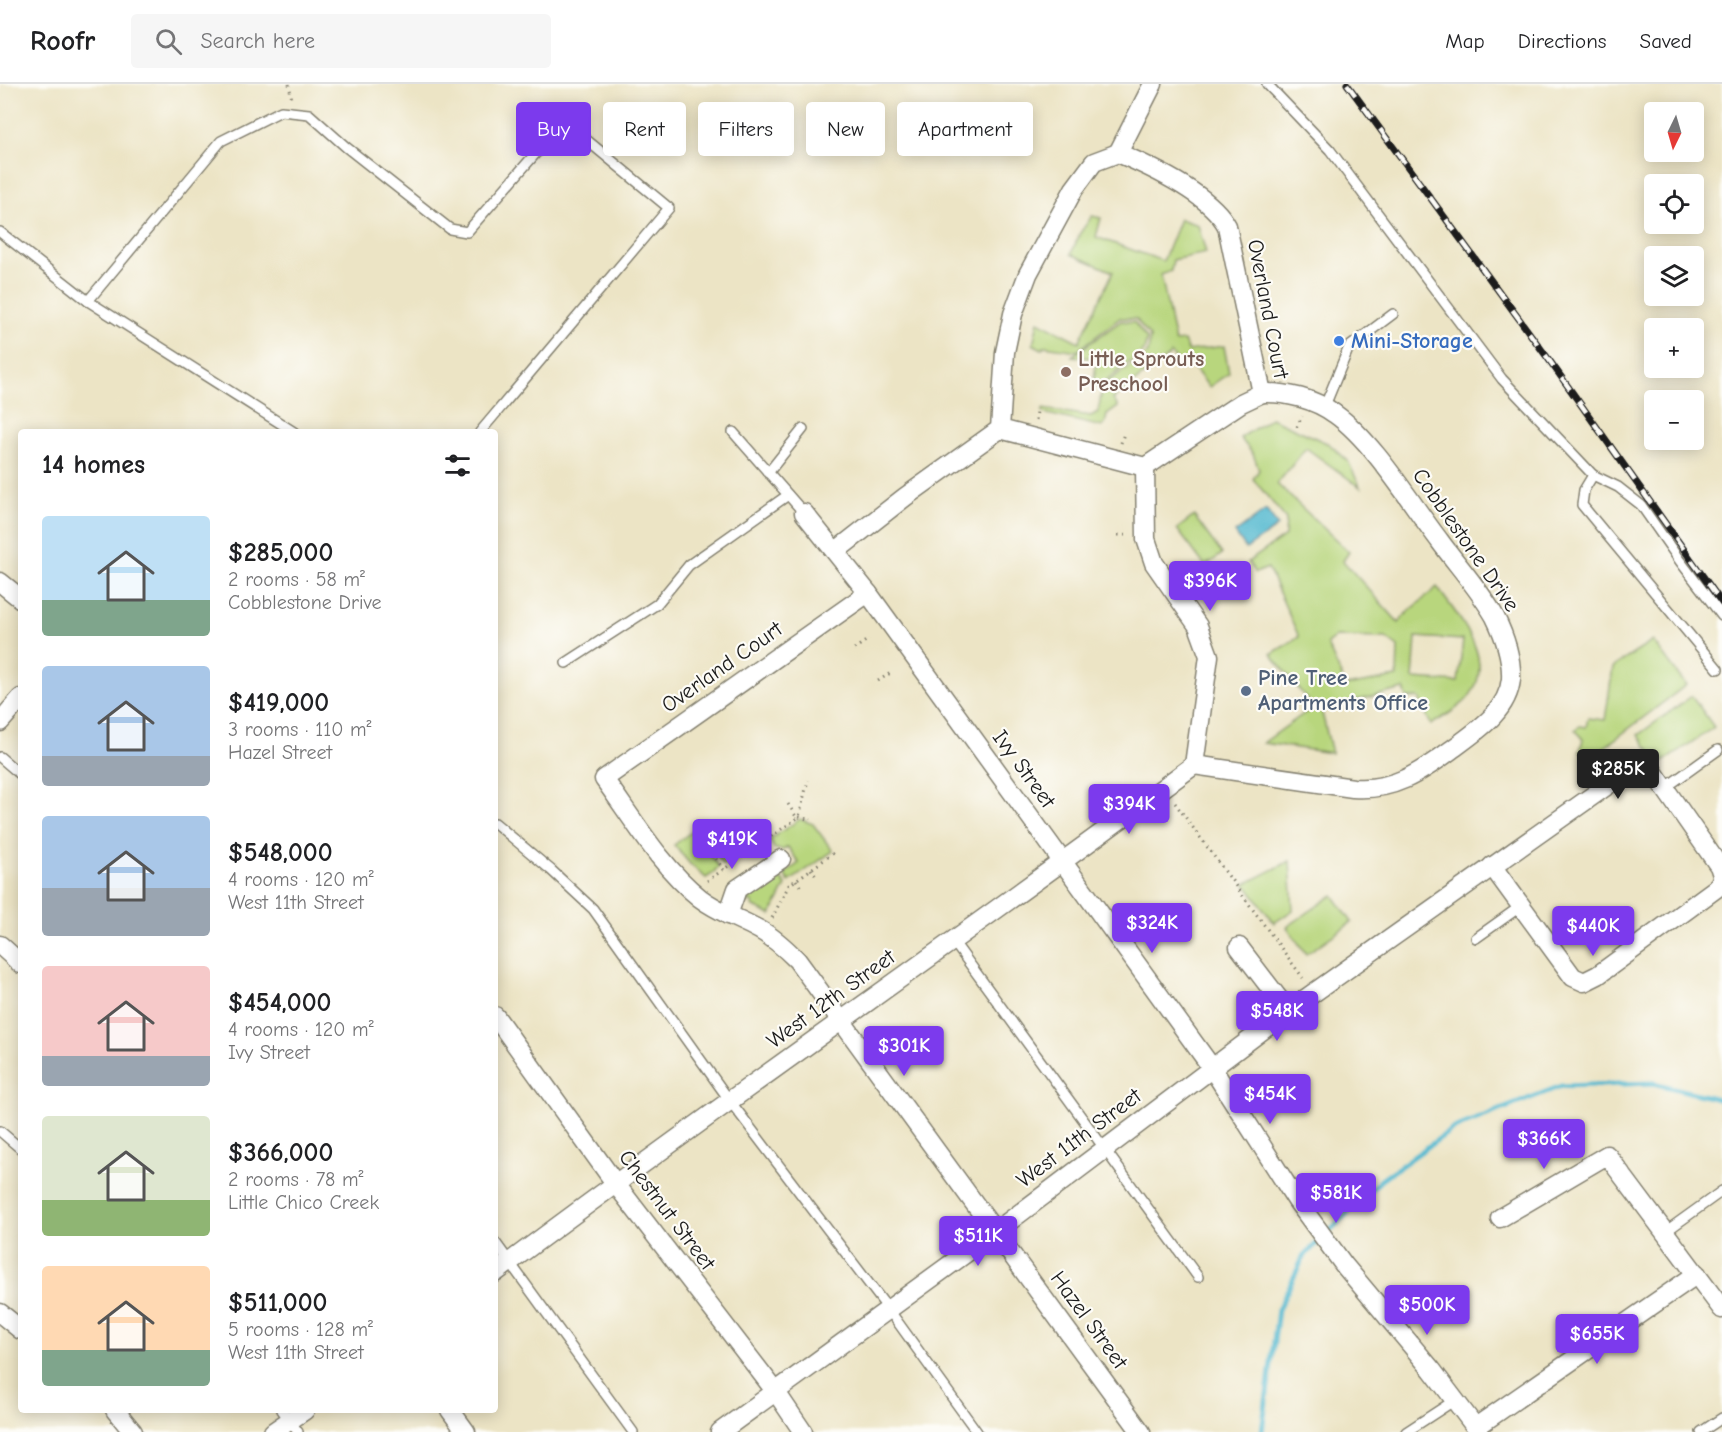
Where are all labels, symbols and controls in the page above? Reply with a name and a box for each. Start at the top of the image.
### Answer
search box [131,14,551,68]
text: Roofr [30,25,95,57]
icon: search [152,25,185,58]
text: Search here [200,28,315,54]
text: Map [1445,29,1485,53]
text: Directions [1518,29,1607,53]
text: Saved [1640,29,1692,53]
chip: Buy [516,102,591,156]
chip: Rent [603,102,686,156]
chip: Filters [698,102,794,156]
chip: New [806,102,885,156]
chip: Apartment [897,102,1033,156]
north arrow [1644,102,1704,162]
map controls [1644,102,1704,450]
button: locate [1644,174,1704,234]
street label: Overland Court [1242,237,1294,382]
button: layers [1644,246,1704,306]
button: + [1644,318,1704,378]
place label: Mini-Storage [1351,328,1473,354]
marker: Mini-Storage [1332,334,1346,348]
place label: Little Sprouts Preschool [1078,346,1204,397]
marker: Little Sprouts Preschool [1059,365,1073,379]
button: − [1644,390,1704,450]
icon: filters [441,449,474,482]
text: 14 homes [42,450,145,480]
street label: Cobblestone Drive [1407,463,1525,617]
text: $285,000 [228,538,333,568]
icon: home [90,540,162,612]
pin: $396K [1168,561,1252,612]
text: 2 rooms · 58 m² [228,568,365,591]
text: $396K [1183,569,1237,592]
text: Cobblestone Drive [228,591,382,614]
street label: Overland Court [657,615,788,718]
place label: Pine Tree Apartments Office [1258,665,1428,716]
marker: Pine Tree Apartments Office [1239,684,1253,698]
text: $419,000 [228,688,329,718]
icon: home [90,690,162,762]
text: 3 rooms · 110 m² [228,718,372,741]
street label: Ivy Street [987,725,1061,814]
text: Hazel Street [228,741,332,764]
pin: $285K [1576,749,1660,800]
text: $285K [1591,757,1645,780]
pin: $394K [1087,784,1171,835]
text: $394K [1103,792,1156,815]
pin: $419K [690,819,774,870]
text: $419K [707,827,758,850]
text: $548,000 [228,838,333,868]
icon: home [90,840,162,912]
text: 4 rooms · 120 m² [228,868,374,891]
text: West 11th Street [228,891,364,914]
pin: $324K [1110,903,1194,954]
pin: $440K [1551,906,1635,957]
text: $324K [1126,911,1178,934]
text: $440K [1566,914,1620,937]
street label: West 12th Street [762,943,901,1054]
text: $454,000 [228,988,331,1018]
icon: home [90,990,162,1062]
pin: $548K [1235,991,1319,1042]
text: $548K [1250,999,1304,1022]
text: 4 rooms · 120 m² [228,1018,374,1041]
pin: $301K [862,1026,946,1077]
text: $301K [878,1034,930,1057]
text: Ivy Street [228,1041,310,1064]
pin: $454K [1228,1074,1312,1125]
street label: West 11th Street [1012,1082,1147,1193]
text: $454K [1244,1082,1296,1105]
pin: $366K [1502,1119,1586,1170]
text: $366K [1517,1127,1571,1150]
text: $366,000 [228,1138,333,1168]
icon: home [90,1140,162,1212]
street label: Chestnut Street [613,1145,721,1276]
text: 2 rooms · 78 m² [228,1168,364,1191]
pin: $581K [1294,1173,1378,1224]
text: $581K [1310,1181,1362,1204]
text: Little Chico Creek [228,1191,379,1214]
pin: $511K [936,1216,1020,1267]
text: $511K [953,1224,1003,1247]
street label: Hazel Street [1045,1266,1134,1375]
pin: $500K [1385,1285,1469,1336]
text: $511,000 [228,1288,327,1318]
icon: home [90,1290,162,1362]
text: $500K [1399,1293,1455,1316]
pin: $655K [1555,1314,1639,1365]
text: 5 rooms · 128 m² [228,1318,373,1341]
text: $655K [1570,1322,1625,1345]
text: West 11th Street [228,1341,364,1364]

